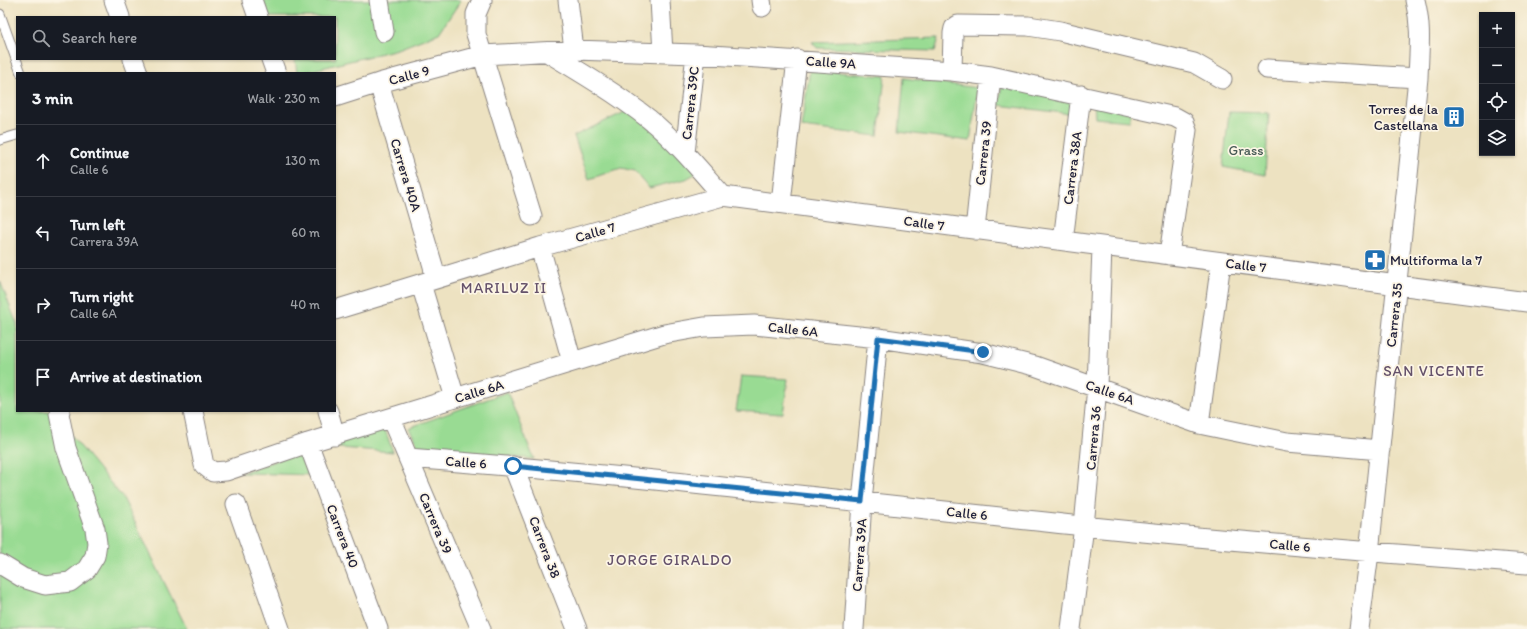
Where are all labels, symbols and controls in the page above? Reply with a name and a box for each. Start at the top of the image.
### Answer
map controls [1479,12,1515,156]
button: + [1479,12,1515,48]
search box [16,16,336,60]
icon: search [30,27,52,49]
text: Search here [62,29,137,47]
button: − [1479,48,1515,84]
street label: Calle 9A [805,52,857,73]
street label: Calle 9 [387,62,431,89]
street label: Carrera 39C [678,66,703,141]
button: locate [1479,84,1515,120]
text: 3 min [32,88,73,108]
text: Walk · 230 m [248,91,320,106]
place label: Torres de la Castellana [1369,101,1439,134]
building icon: Torres de la Castellana [1441,104,1467,130]
street label: Carrera 39 [972,120,995,186]
button: layers [1479,120,1515,156]
street label: Carrera 38A [1060,130,1085,206]
street label: Carrera 40A [386,136,425,214]
park label: Grass [1228,142,1264,159]
text: Continue [70,144,129,162]
icon: ahead [32,150,54,172]
text: 130 m [285,153,320,168]
text: Calle 6 [70,162,108,177]
street label: Calle 7 [902,212,945,235]
text: Turn left [70,216,125,234]
street label: Calle 7 [573,219,617,246]
icon: left [32,222,54,244]
text: 60 m [291,225,320,240]
text: Carrera 39A [70,234,138,249]
pharmacy icon: Multiforma la 7 [1362,247,1388,273]
place label: Multiforma la 7 [1390,252,1482,269]
street label: Calle 7 [1225,255,1267,276]
district label: MARILUZ II [461,279,547,297]
street label: Carrera 35 [1383,282,1406,348]
text: Turn right [70,288,134,306]
icon: right [32,294,54,316]
text: 40 m [290,297,320,312]
text: Calle 6A [70,306,117,321]
street label: Calle 6A [767,318,819,341]
route end [974,343,992,361]
district label: SAN VICENTE [1383,362,1485,380]
icon: arrive [32,366,54,388]
text: Arrive at destination [70,368,202,386]
street label: Calle 6A [453,376,506,407]
street label: Calle 6A [1083,376,1136,409]
street label: Carrera 36 [1082,405,1105,471]
street label: Calle 6 [445,453,487,472]
route start [504,457,522,475]
street label: Carrera 39 [415,490,456,556]
street label: Carrera 40 [323,502,362,570]
street label: Calle 6 [945,503,988,524]
street label: Carrera 38 [525,514,564,581]
street label: Carrera 39A [848,518,871,592]
street label: Calle 6 [1269,535,1311,556]
district label: JORGE GIRALDO [607,551,733,569]

